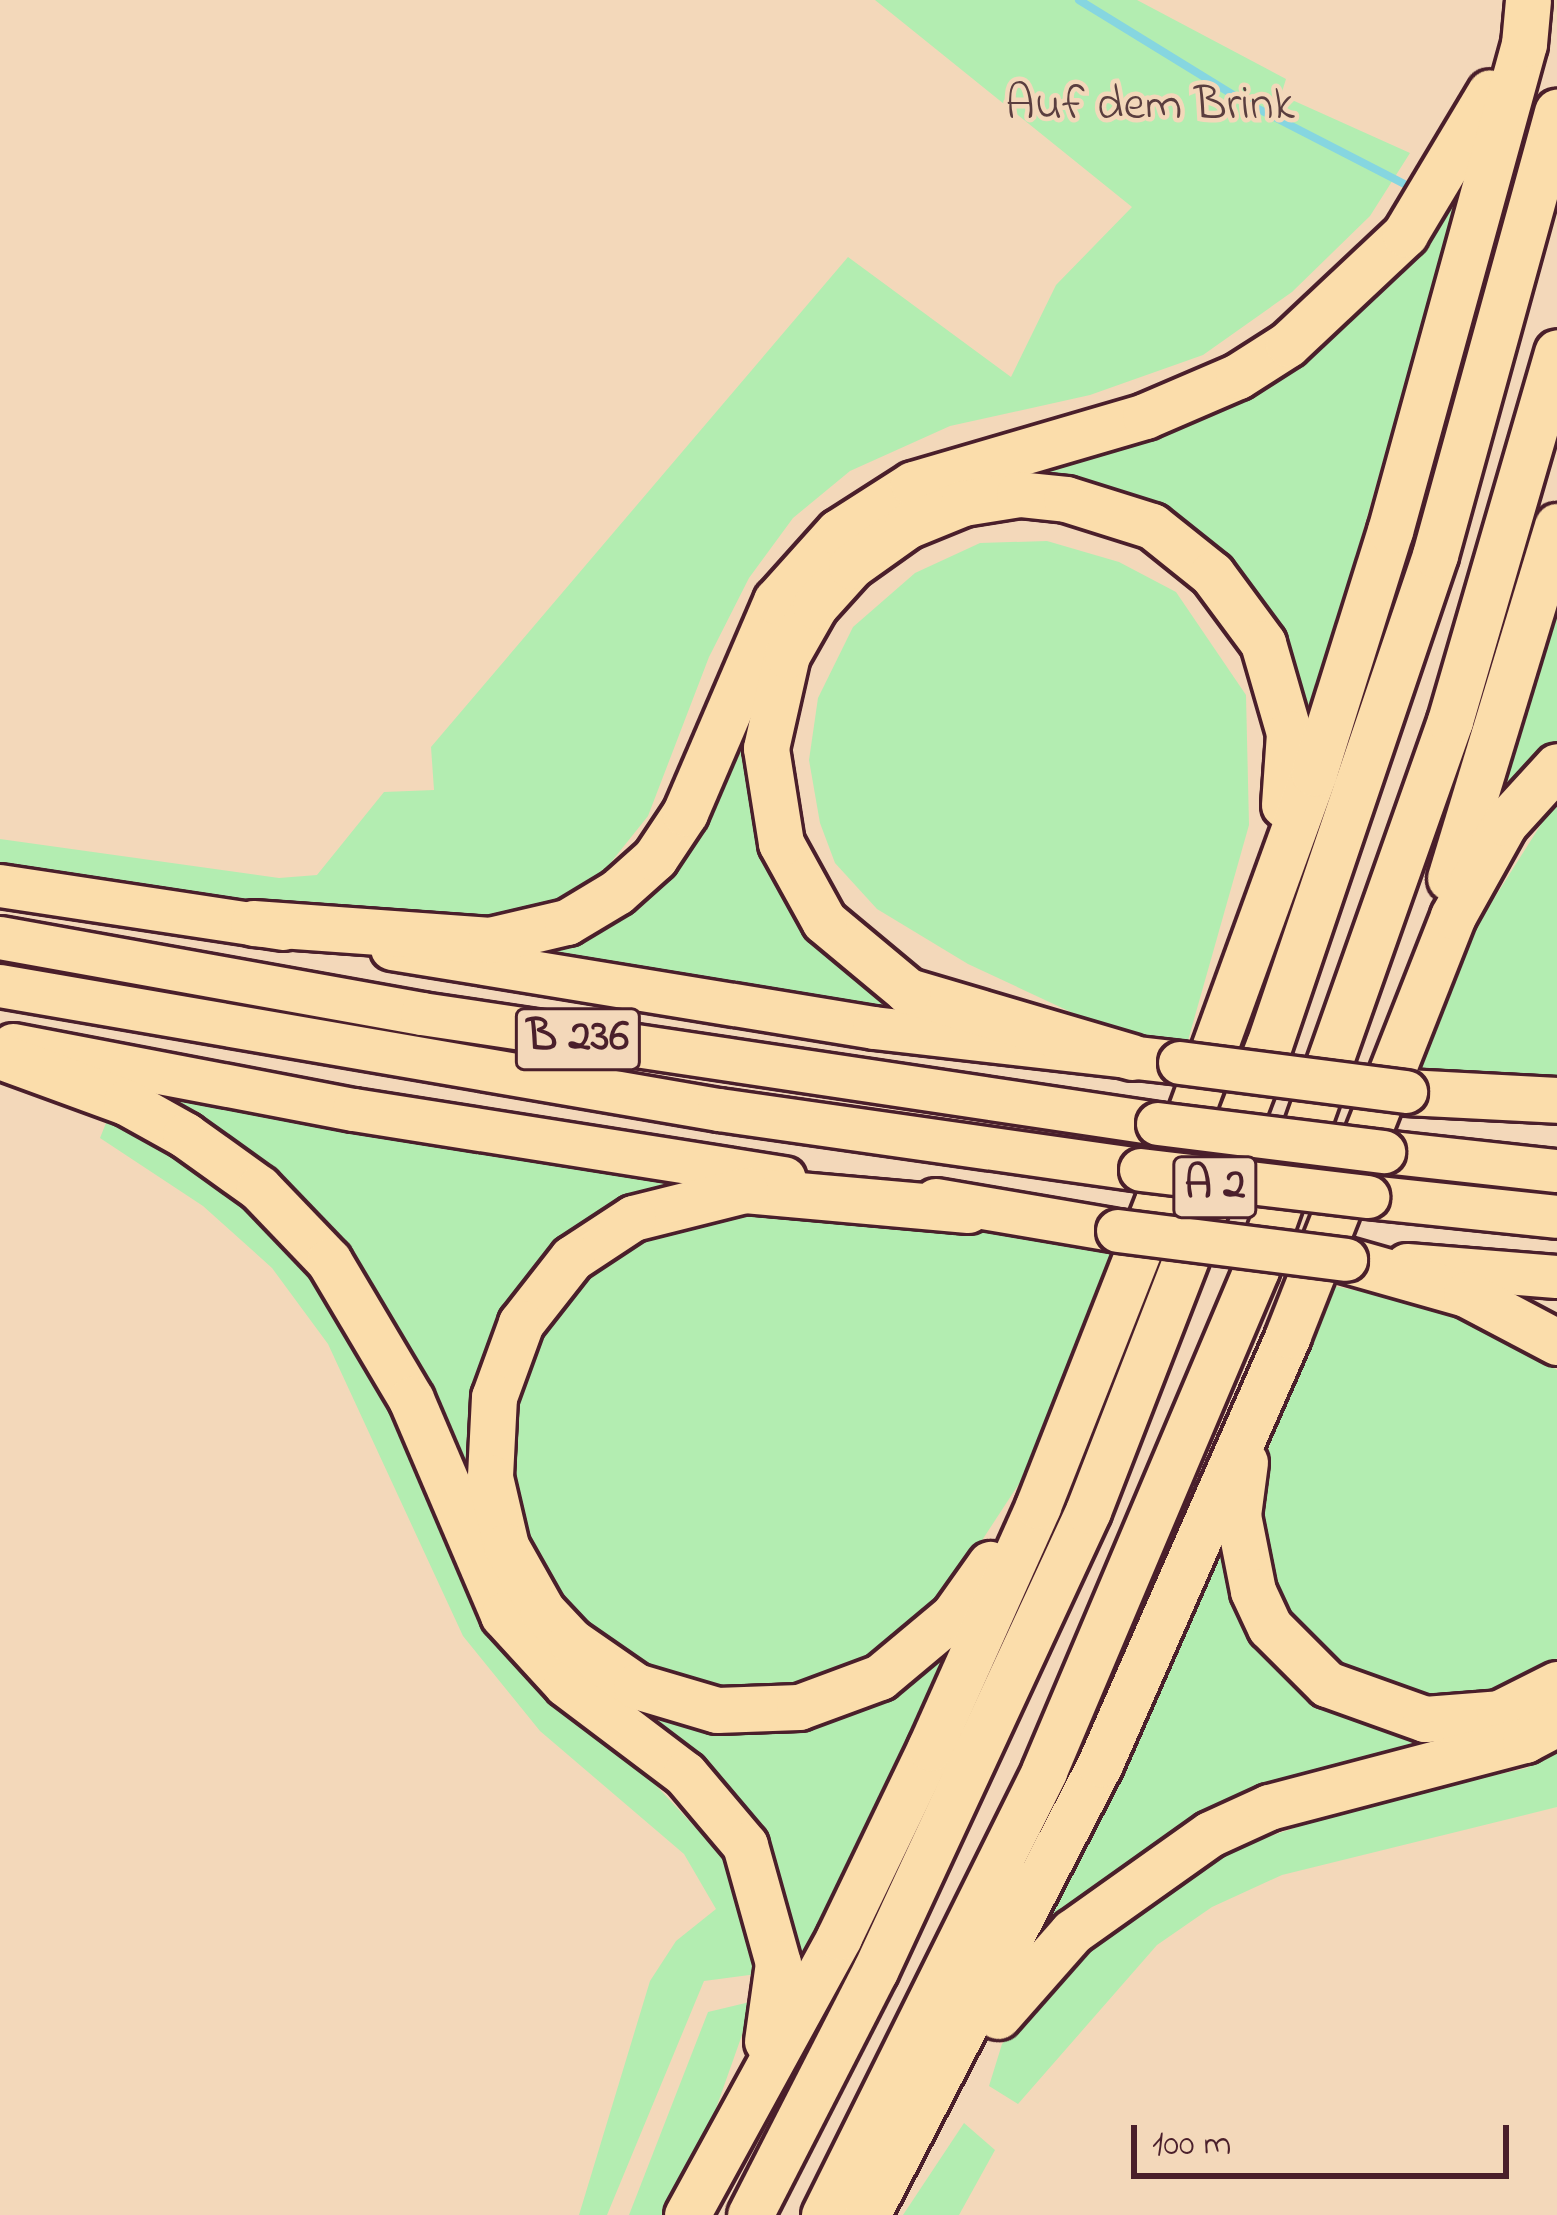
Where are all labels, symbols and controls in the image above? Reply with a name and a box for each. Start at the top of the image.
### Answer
park label: Auf dem Brink [1005,78,1295,136]
road number: B 236 [512,1000,644,1078]
road number: A 2 [1170,1148,1260,1226]
scale bar [1137,2101,1515,2175]
text: 100 m [1152,2119,1232,2172]

